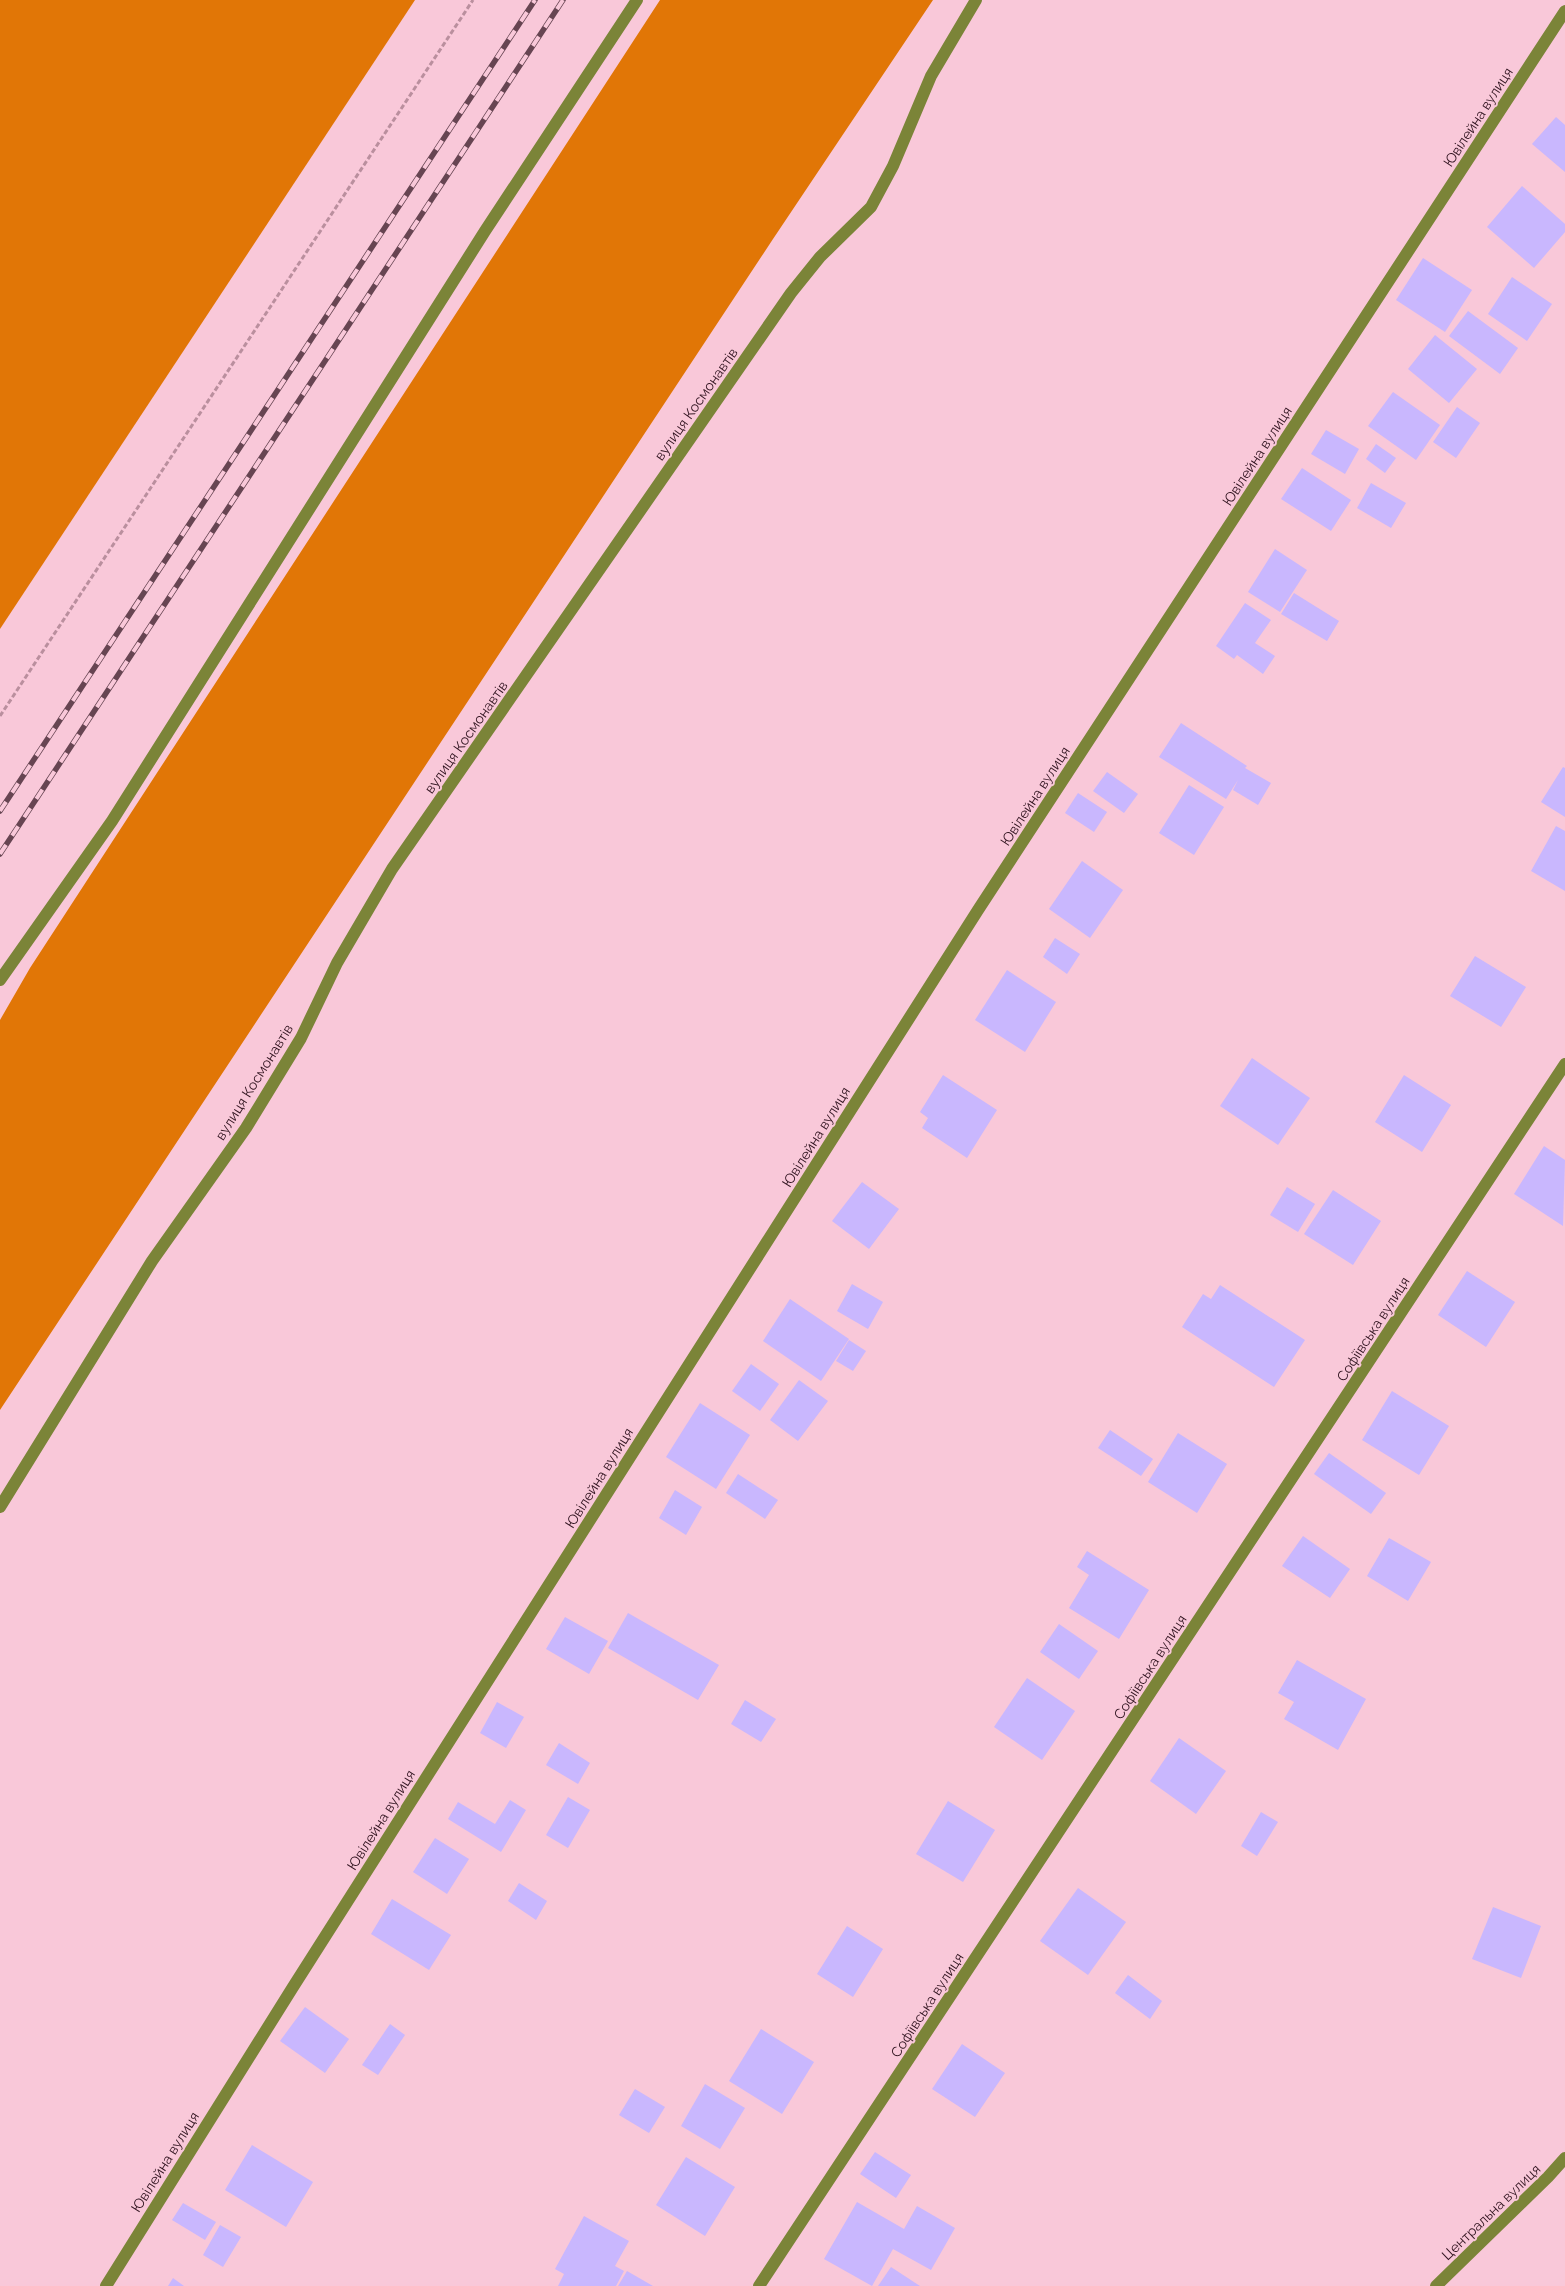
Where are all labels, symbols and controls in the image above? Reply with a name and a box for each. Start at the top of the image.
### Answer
street label: Ювілейна вулиця [1440,65,1516,169]
street label: вулиця Космонавтів [651,345,741,463]
street label: Ювілейна вулиця [1219,404,1295,508]
street label: вулиця Космонавтів [421,678,511,796]
street label: Ювілейна вулиця [997,744,1073,848]
street label: вулиця Космонавтів [212,1021,296,1143]
street label: Ювілейна вулиця [779,1084,853,1190]
street label: Софіївська вулиця [1333,1274,1413,1384]
street label: Ювілейна вулиця [562,1425,636,1531]
street label: Софіївська вулиця [1110,1612,1190,1722]
street label: Ювілейна вулиця [344,1767,418,1873]
street label: Софіївська вулиця [887,1950,967,2060]
street label: Ювілейна вулиця [128,2109,202,2215]
street label: Центральна вулиця [1439,2161,1543,2263]

